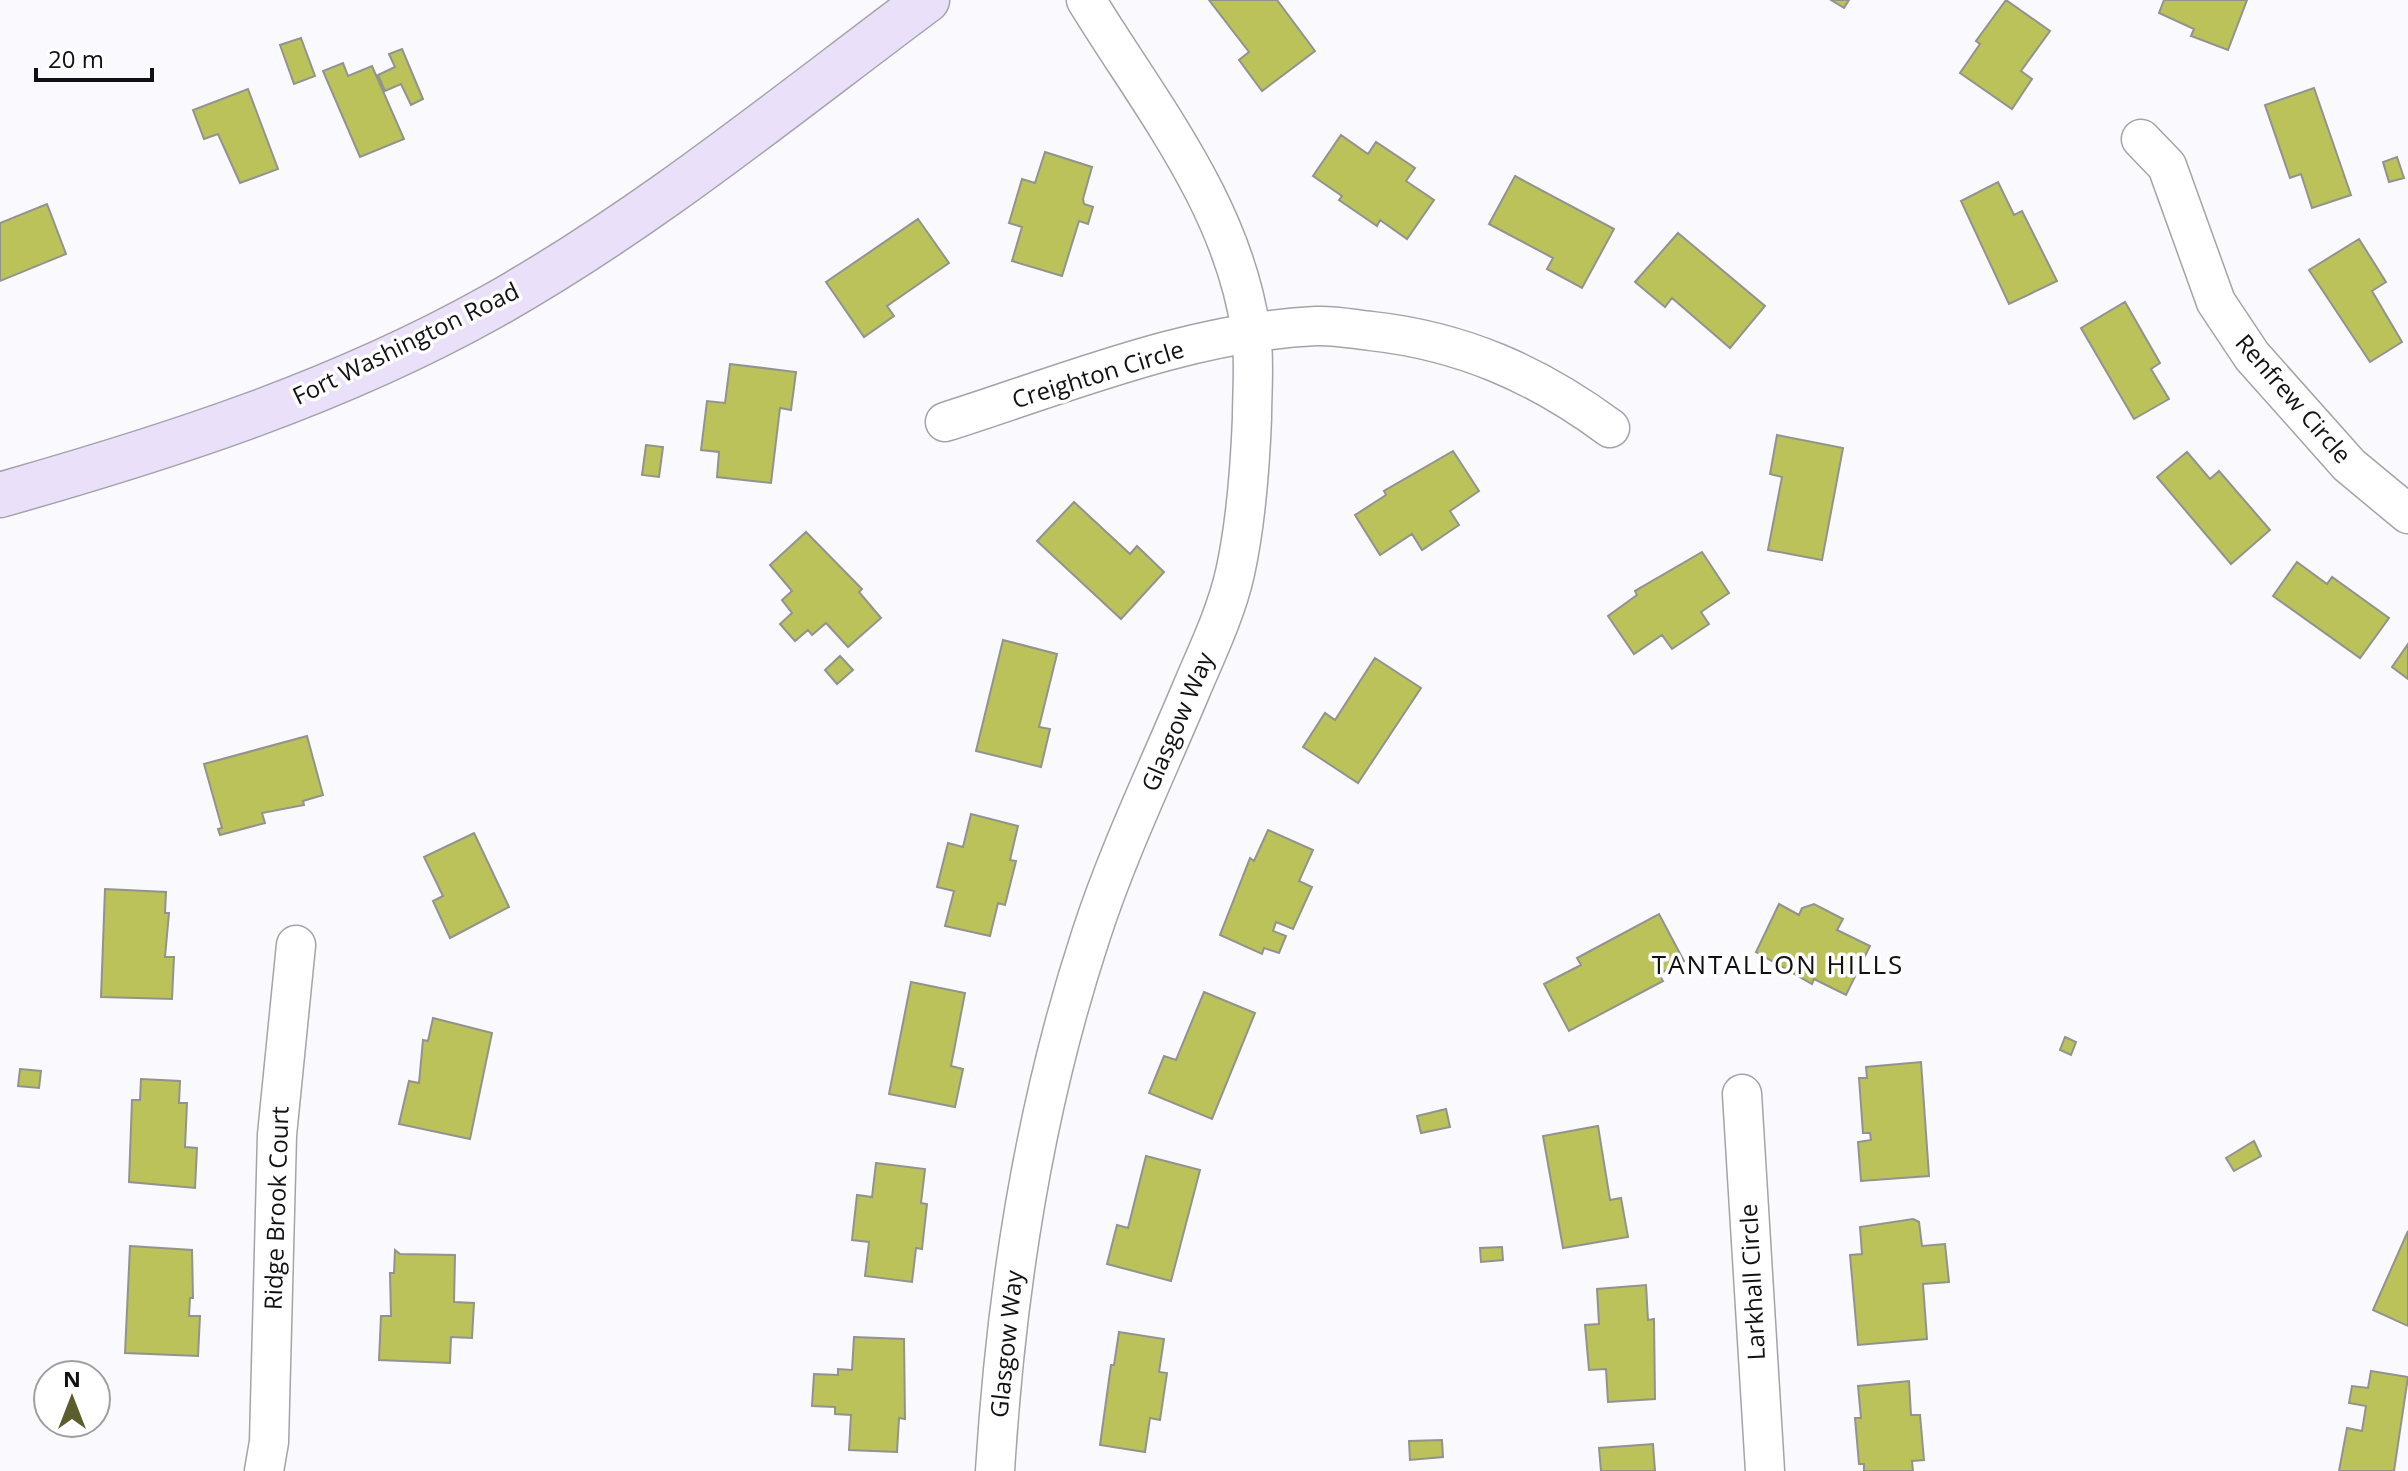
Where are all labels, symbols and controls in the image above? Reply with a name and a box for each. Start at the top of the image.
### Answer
scale bar [36,32,152,82]
text: 20 m [48,42,104,75]
street label: Fort Washington Road [287,273,524,412]
street label: Renfrew Circle [2229,326,2359,470]
street label: Creighton Circle [1008,332,1188,415]
street label: Glasgow Way [1132,646,1221,796]
district label: TANTALLON HILLS [1652,946,1904,982]
street label: Ridge Brook Court [255,1105,296,1310]
street label: Larkhall Circle [1731,1203,1772,1361]
street label: Glasgow Way [981,1268,1030,1419]
north arrow [32,1359,112,1439]
text: N [63,1363,81,1393]

